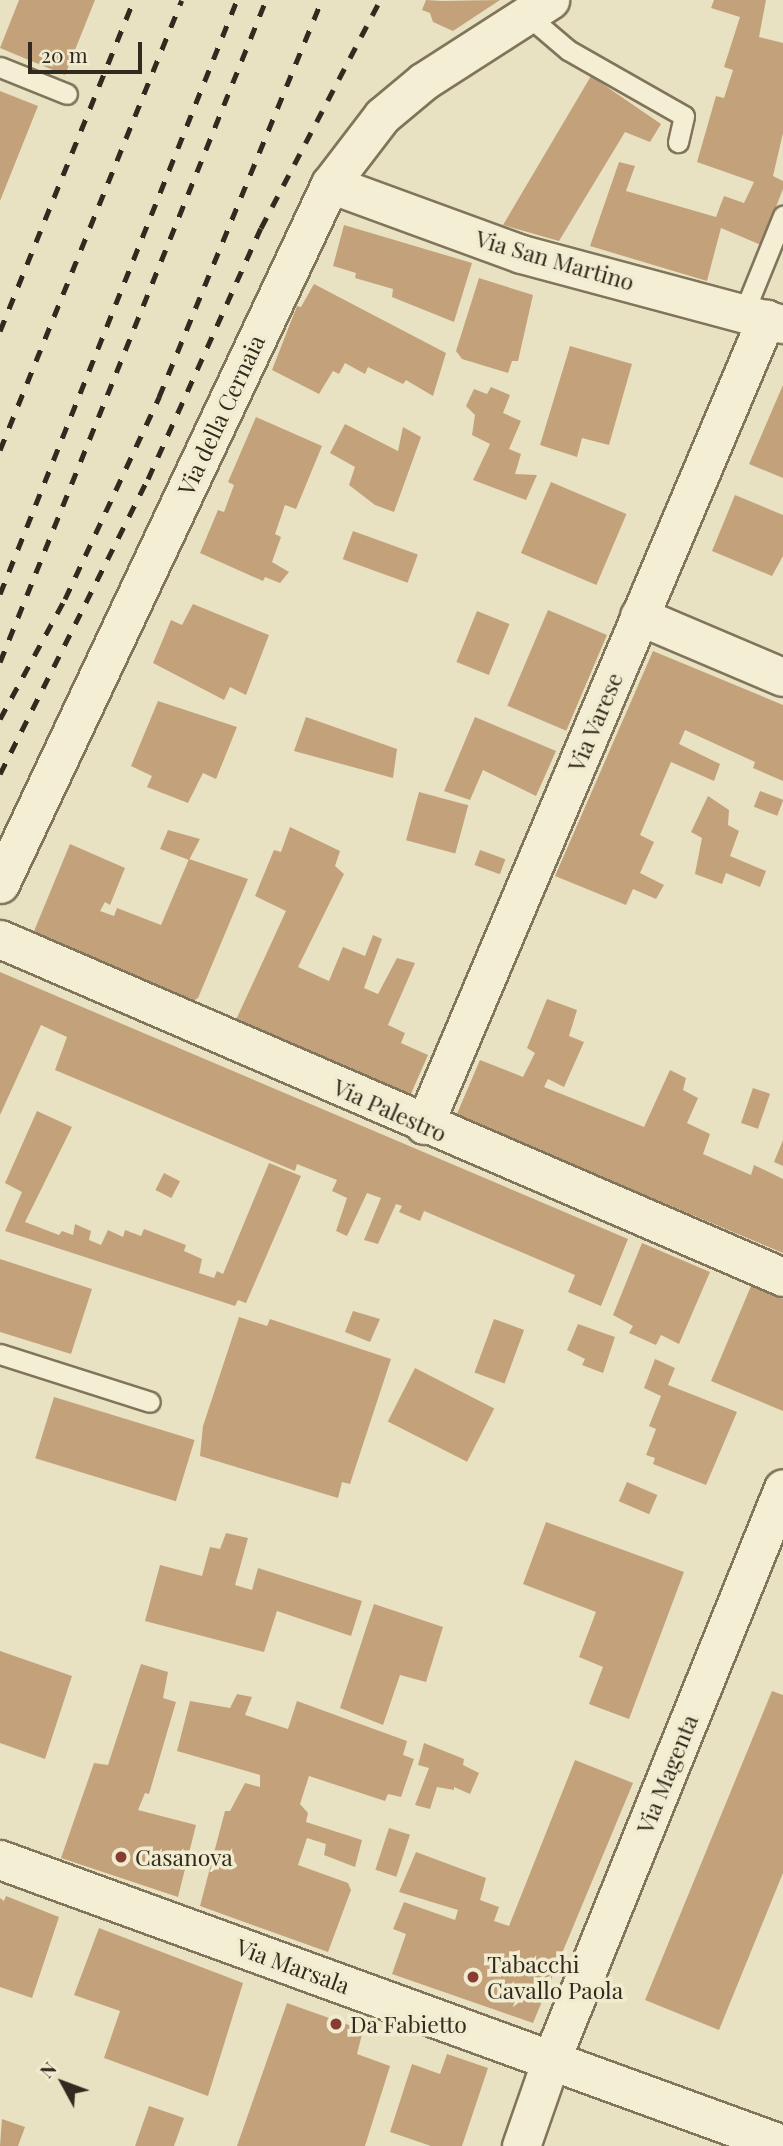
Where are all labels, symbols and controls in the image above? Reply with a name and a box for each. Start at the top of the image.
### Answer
scale bar [32,28,145,72]
text: 20 m [41,40,88,68]
street label: Via San Martino [472,224,638,296]
street label: Via della Cernaia [172,330,270,500]
street label: Via Varese [562,668,628,776]
street label: Via Palestro [329,1073,451,1147]
street label: Via Magenta [631,1710,703,1838]
place label: Casanova [135,1843,233,1871]
marker: Casanova [113,1849,129,1865]
street label: Via Marsala [232,1933,354,1999]
place label: Tabacchi Cavallo Paola [487,1950,623,2004]
marker: Tabacchi Cavallo Paola [465,1969,481,1985]
place label: Da Fabietto [350,2010,467,2038]
marker: Da Fabietto [328,2016,344,2032]
north arrow [28,2048,98,2118]
text: N [33,2056,61,2083]

